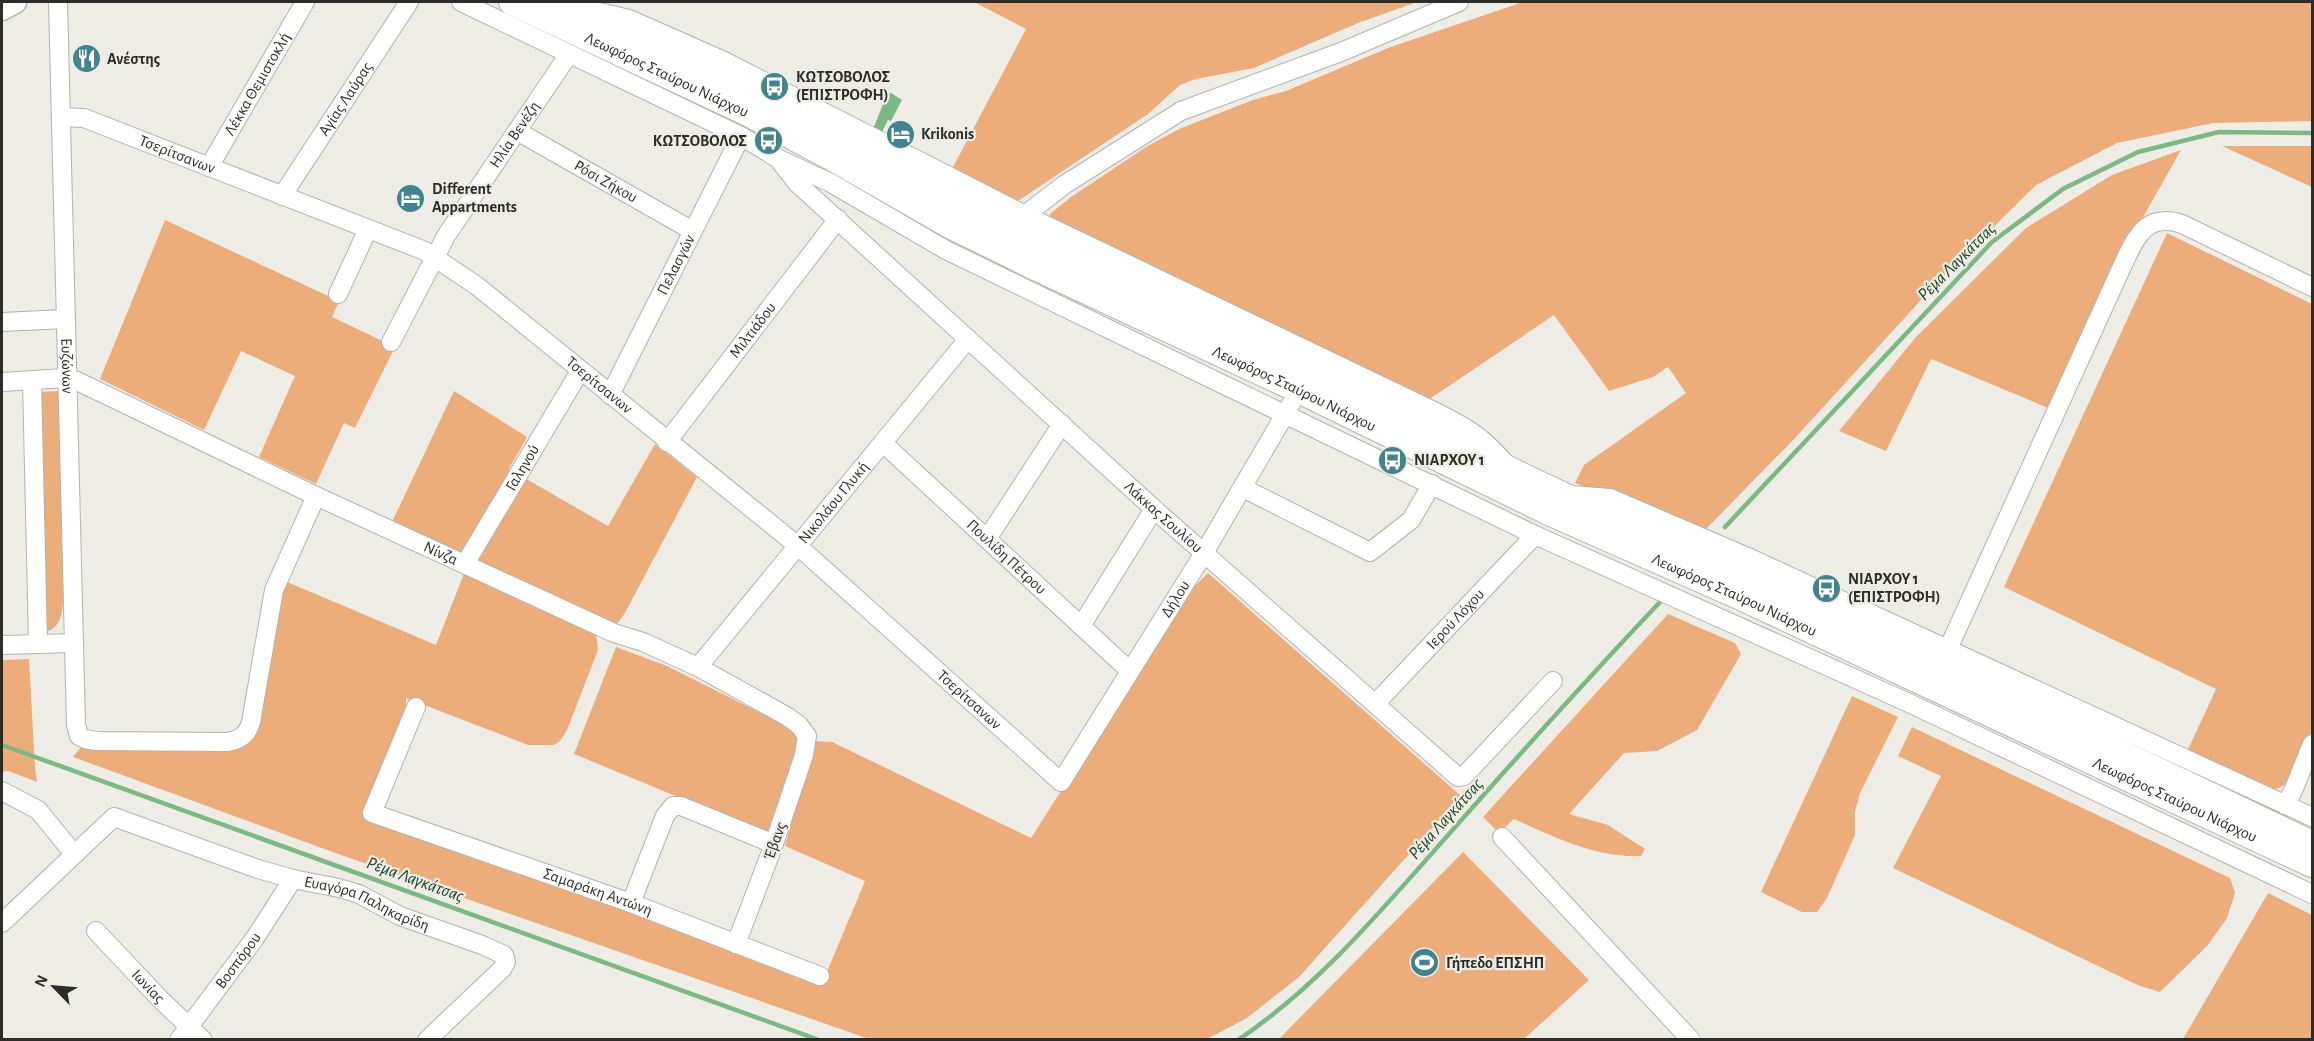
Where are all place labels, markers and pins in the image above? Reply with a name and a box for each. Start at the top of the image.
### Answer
restaurant icon: Ανέστης [70,43,102,75]
place label: Ανέστης [107,51,160,68]
place label: ΚΩΤΣΟΒΟΛΟΣ (ΕΠΙΣΤΡΟΦΗ) [796,69,891,103]
bus stop icon: ΚΩΤΣΟΒΟΛΟΣ (ΕΠΙΣΤΡΟΦΗ) [759,70,791,102]
hotel icon: Krikonis [884,118,916,150]
bus stop icon: ΚΩΤΣΟΒΟΛΟΣ [752,125,784,157]
place label: Krikonis [921,126,974,142]
place label: ΚΩΤΣΟΒΟΛΟΣ [653,133,747,149]
place label: Different Appartments [432,181,517,215]
hotel icon: Different Appartments [395,182,427,214]
bus stop icon: ΝΙΑΡΧΟΥ 1 [1377,444,1409,476]
place label: ΝΙΑΡΧΟΥ 1 [1414,452,1485,468]
place label: ΝΙΑΡΧΟΥ 1 (ΕΠΙΣΤΡΟΦΗ) [1848,571,1940,605]
bus stop icon: ΝΙΑΡΧΟΥ 1 (ΕΠΙΣΤΡΟΦΗ) [1811,572,1843,604]
sports icon: Γήπεδο ΕΠΣΗΠ [1409,947,1441,979]
place label: Γήπεδο ΕΠΣΗΠ [1446,955,1544,971]

